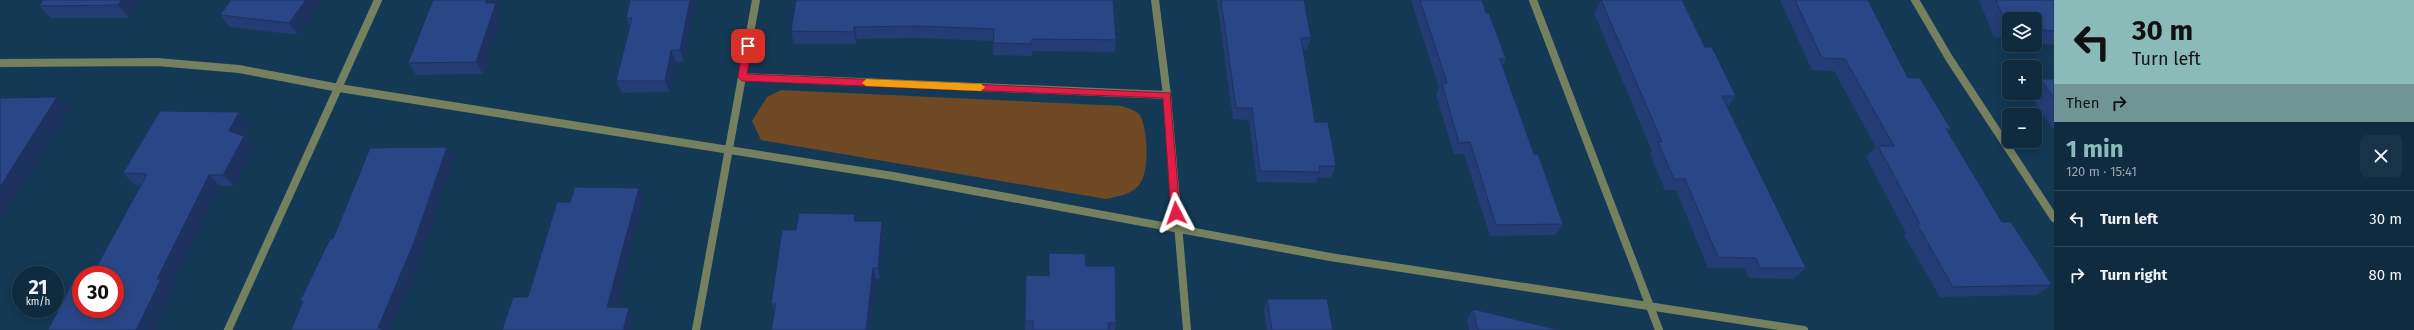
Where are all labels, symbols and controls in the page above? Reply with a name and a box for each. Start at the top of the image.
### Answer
map controls [2002,12,2042,148]
button: layers [2002,12,2042,52]
text: 30 m [2132,14,2193,47]
icon: left [2066,16,2118,68]
pin [731,29,765,63]
icon: arrive [737,35,759,57]
text: Turn left [2132,48,2201,70]
button: + [2002,60,2042,100]
icon: right [2108,92,2130,114]
text: Then [2066,94,2100,112]
button: − [2002,108,2042,148]
text: 1 min [2066,135,2124,163]
button: close [2360,135,2402,177]
text: 120 m · 15:41 [2066,164,2137,179]
position arrow [1155,192,1197,234]
icon: left [2066,208,2088,230]
text: Turn left [2100,210,2158,228]
text: 30 m [2369,210,2402,228]
icon: right [2066,264,2088,286]
speed limit sign: 30 [72,266,124,318]
text: Turn right [2100,266,2167,284]
text: 80 m [2369,266,2402,284]
text: 21 [28,275,48,299]
text: km/h [26,296,50,308]

